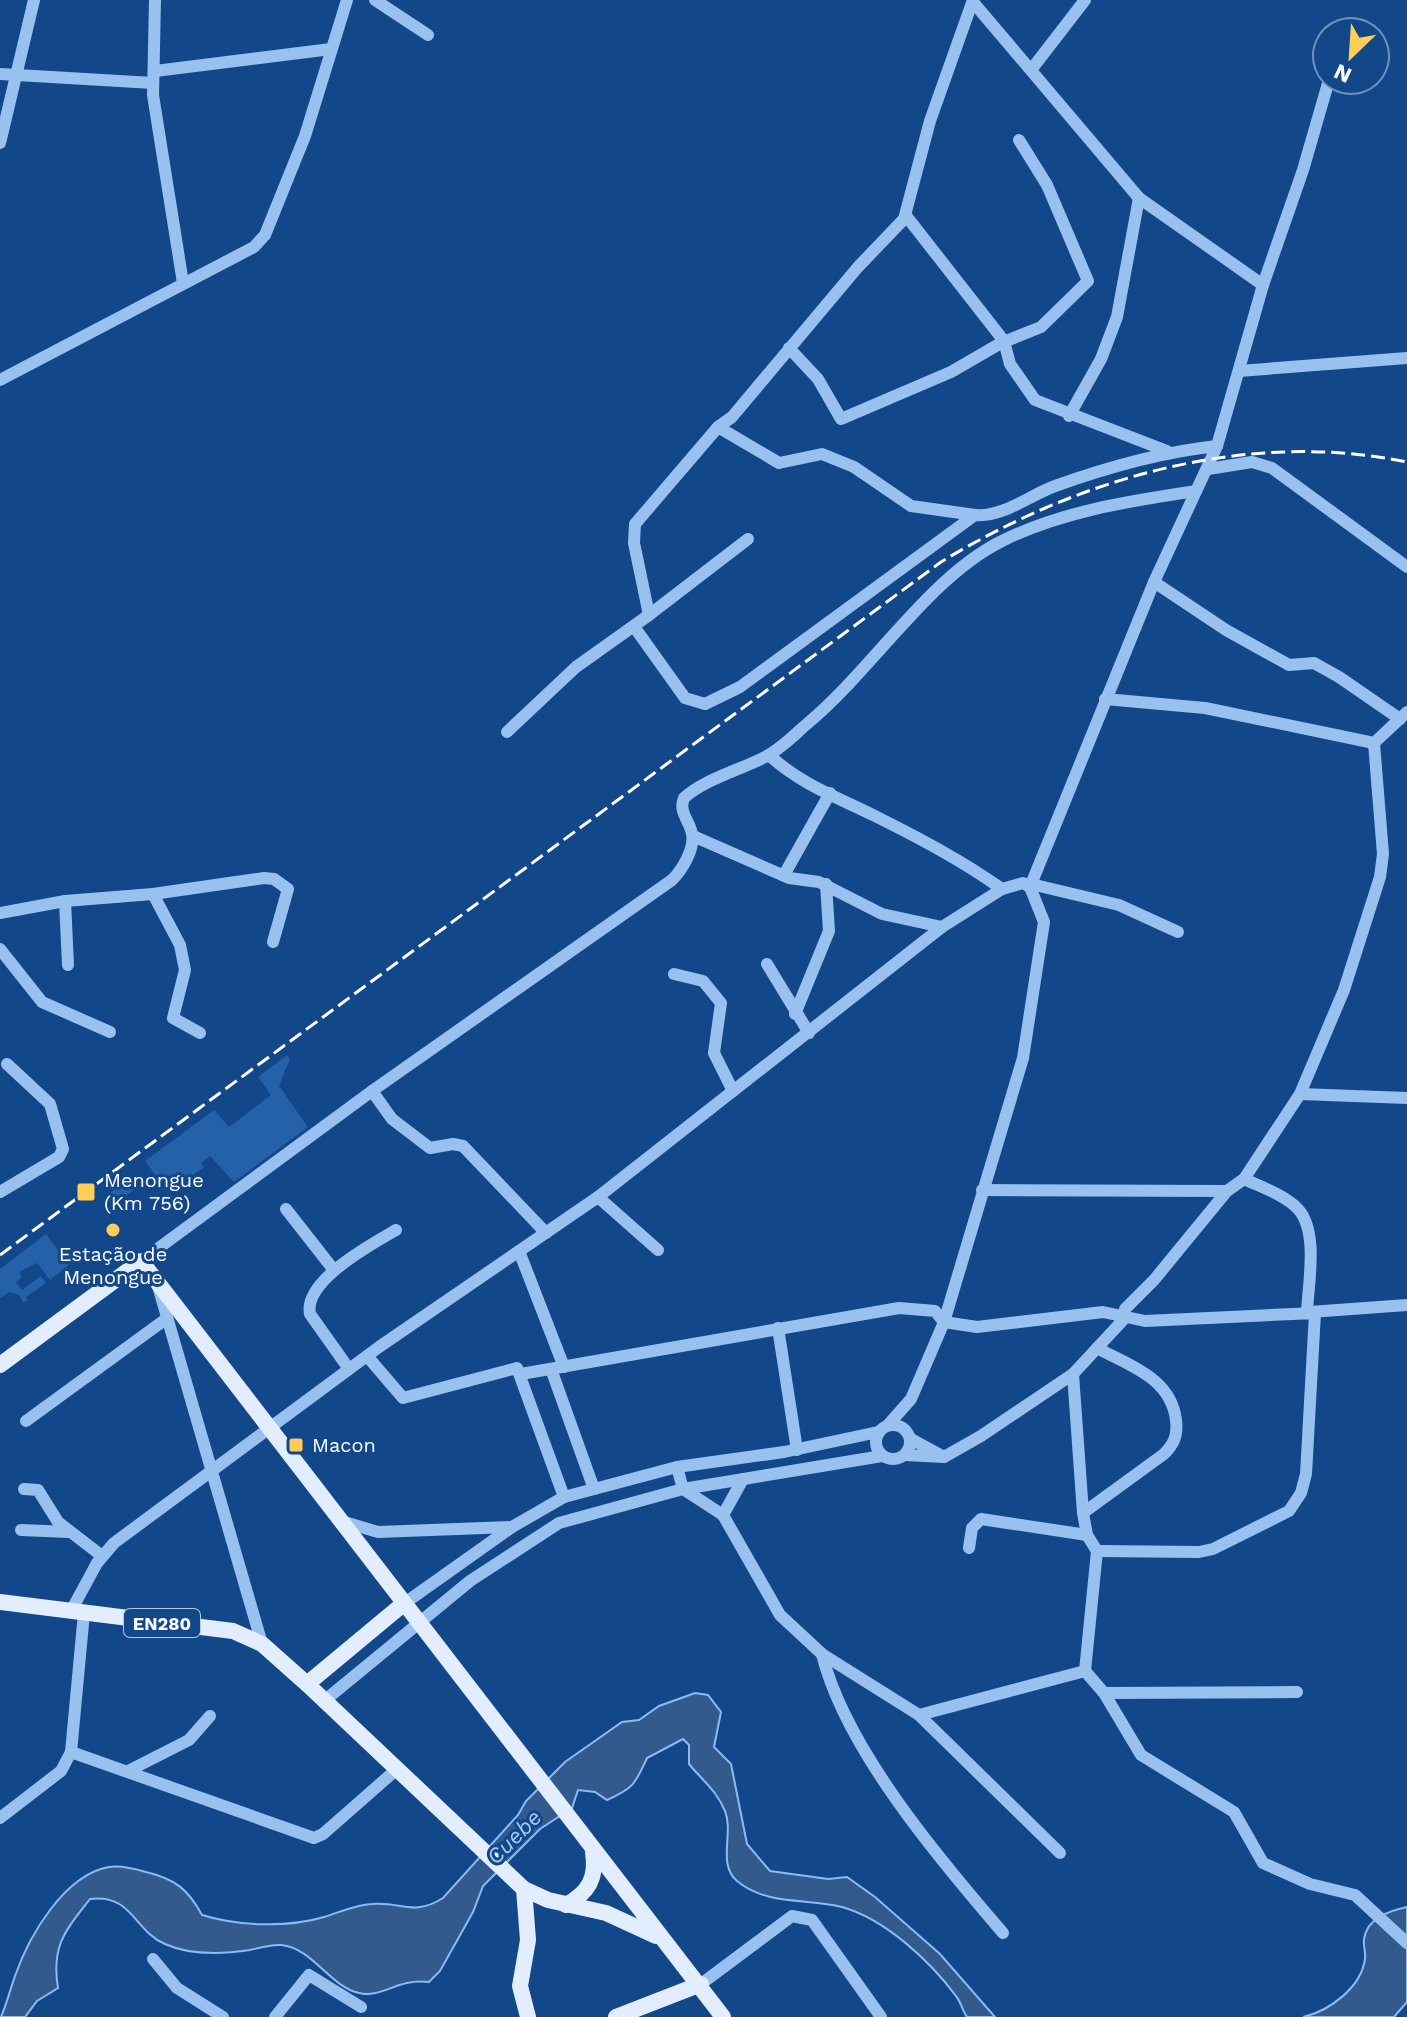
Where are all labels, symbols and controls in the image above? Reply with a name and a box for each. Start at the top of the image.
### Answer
north arrow [1311,16,1391,96]
text: N [1330,59,1355,88]
place label: Menongue (Km 756) [104,1168,204,1215]
marker: Menongue (Km 756) [75,1181,97,1203]
marker: Estação de Menongue [104,1221,122,1239]
place label: Estação de Menongue [59,1242,167,1289]
place label: Macon [312,1433,376,1457]
marker: Macon [287,1436,305,1454]
road number: EN280 [124,1609,200,1637]
water label: Cuebe [482,1805,546,1869]

